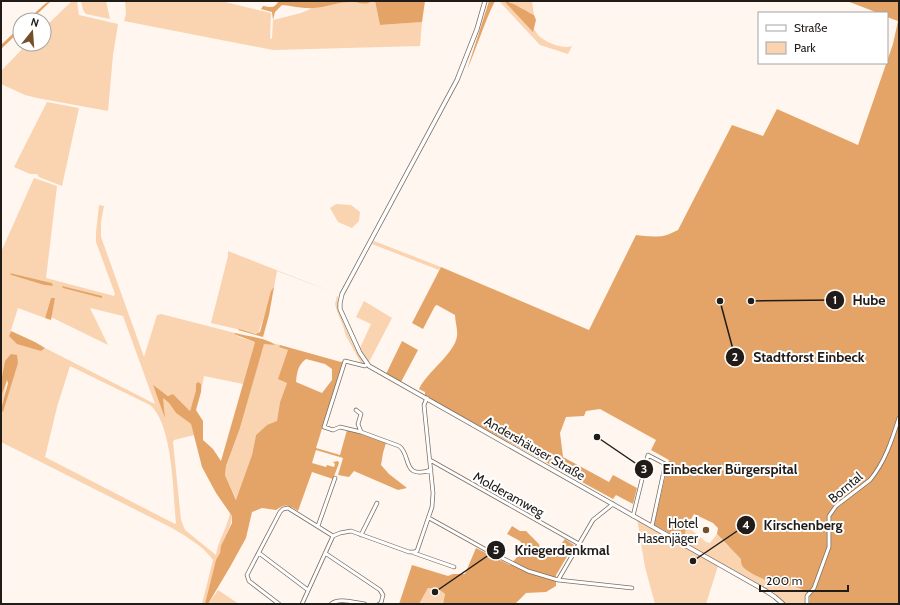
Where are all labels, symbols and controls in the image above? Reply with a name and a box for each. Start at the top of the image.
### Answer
north arrow [12,12,52,52]
legend [758,12,888,64]
text: N [29,15,41,30]
text: Straße [794,20,827,35]
text: Park [794,40,816,55]
callout: Hube [825,287,894,313]
text: Hube [853,291,885,309]
text: 1 [833,292,837,307]
callout: Stadtforst Einbeck [725,344,872,370]
text: Stadtforst Einbeck [753,348,865,366]
text: 2 [732,349,738,364]
street label: Andershäuser Straße [482,413,589,484]
callout: Einbecker Bürgerspital [634,456,805,482]
text: Einbecker Bürgerspital [663,460,798,478]
text: 3 [641,461,647,476]
street label: Molderamweg [471,468,548,520]
street label: Borntal [825,468,865,506]
callout: Kirschenberg [736,512,851,538]
place label: Hotel Hasenjäger [637,515,699,547]
text: Kirschenberg [764,516,842,534]
text: 4 [742,517,750,532]
marker: Hotel Hasenjäger [701,525,711,535]
callout: Kriegerdenkmal [486,537,617,563]
text: Kriegerdenkmal [514,541,610,559]
text: 5 [493,542,499,557]
scale bar [760,567,848,593]
text: 200 m [766,573,802,588]

